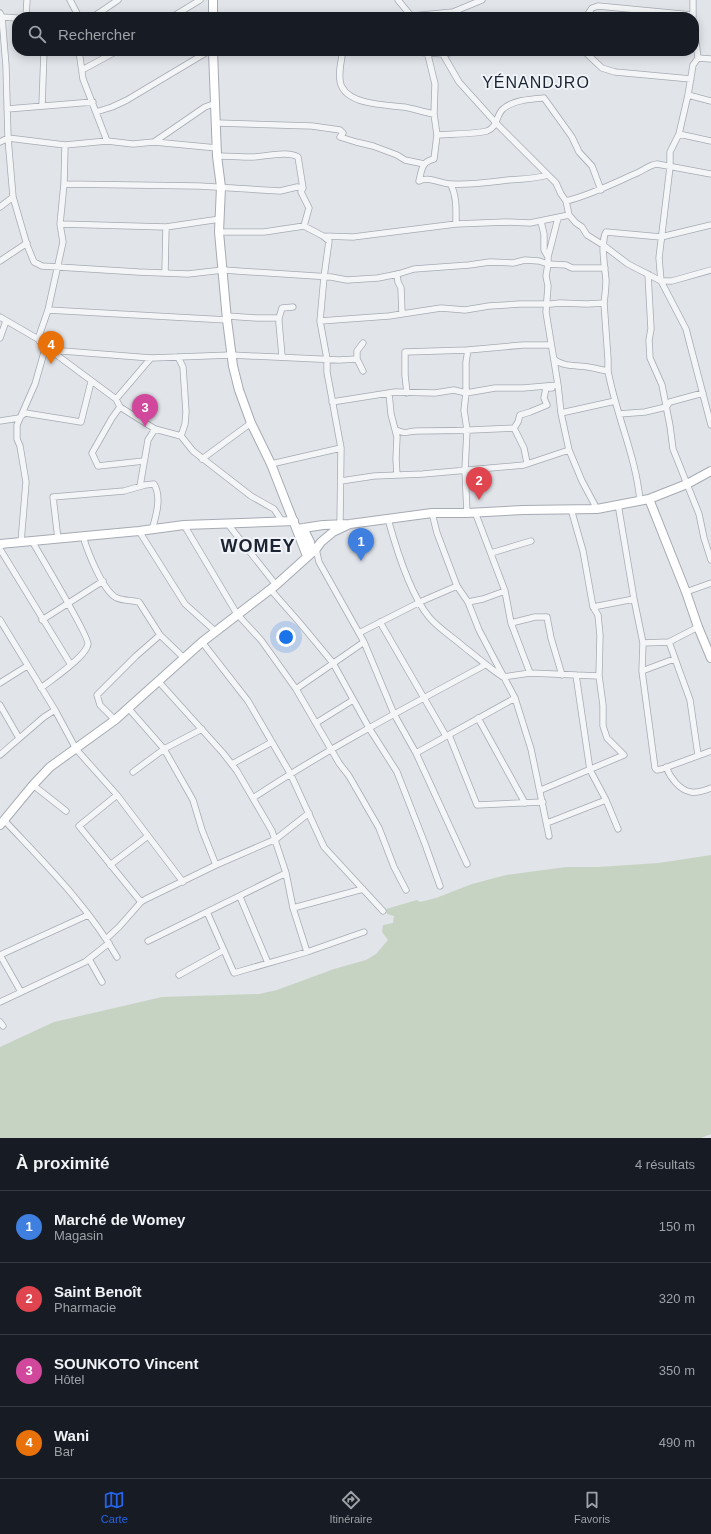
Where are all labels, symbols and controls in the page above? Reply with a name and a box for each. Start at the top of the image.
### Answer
search box [12,12,699,56]
icon: search [26,23,48,45]
text: Rechercher [58,26,136,43]
district label: YÉNANDJRO [482,73,590,91]
pin: 4 [38,331,64,364]
pin: 3 [132,394,158,427]
pin: 2 [466,467,492,500]
pin: 1 [348,528,374,561]
district label: WOMEY [221,536,296,556]
your location [276,627,296,647]
text: À proximité [16,1154,110,1173]
text: 4 résultats [635,1157,695,1172]
text: Marché de Womey [54,1211,185,1228]
text: 1 [25,1219,33,1234]
text: 150 m [659,1219,695,1234]
text: Magasin [54,1228,103,1243]
text: Saint Benoît [54,1283,142,1300]
text: 2 [25,1291,33,1306]
text: 320 m [659,1291,695,1306]
text: Pharmacie [54,1300,116,1315]
text: SOUNKOTO Vincent [54,1355,198,1372]
text: 3 [25,1363,33,1378]
text: 350 m [659,1363,695,1378]
text: Hôtel [54,1372,84,1387]
text: Wani [54,1427,89,1444]
text: 4 [25,1435,33,1450]
text: 490 m [659,1435,695,1450]
text: Bar [54,1444,74,1459]
tab: Carte [101,1489,128,1525]
tab: Itinéraire [330,1489,372,1525]
tab: Favoris [574,1489,610,1525]

